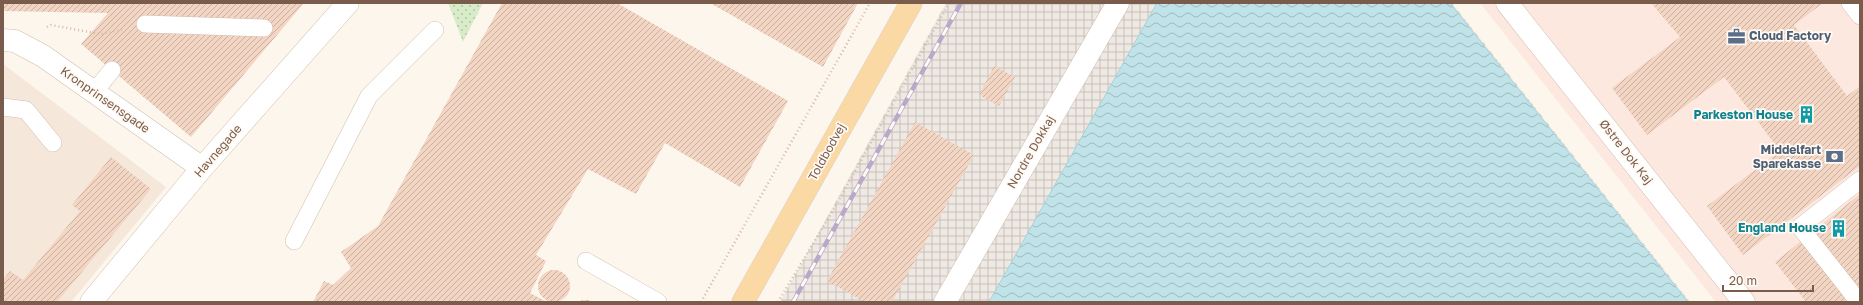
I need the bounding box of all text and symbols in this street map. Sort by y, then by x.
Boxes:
office icon: Cloud Factory [1726,26,1746,46]
place label: Cloud Factory [1749,28,1832,43]
street label: Kronprinsensgade [58,63,153,136]
building icon: Parkeston House [1796,105,1816,125]
place label: Parkeston House [1694,107,1793,122]
street label: Nordre Dokkaj [1004,113,1058,191]
street label: Østre Dok Kaj [1596,116,1656,187]
street label: Toldbodvej [805,120,848,183]
street label: Havnegade [191,121,245,180]
place label: Middelfart Sparekasse [1753,142,1821,171]
bank icon: Middelfart Sparekasse [1824,147,1844,167]
building icon: England House [1829,218,1849,238]
place label: England House [1738,220,1826,235]
scale bar [1723,267,1813,293]
text: 20 m [1729,273,1757,288]

